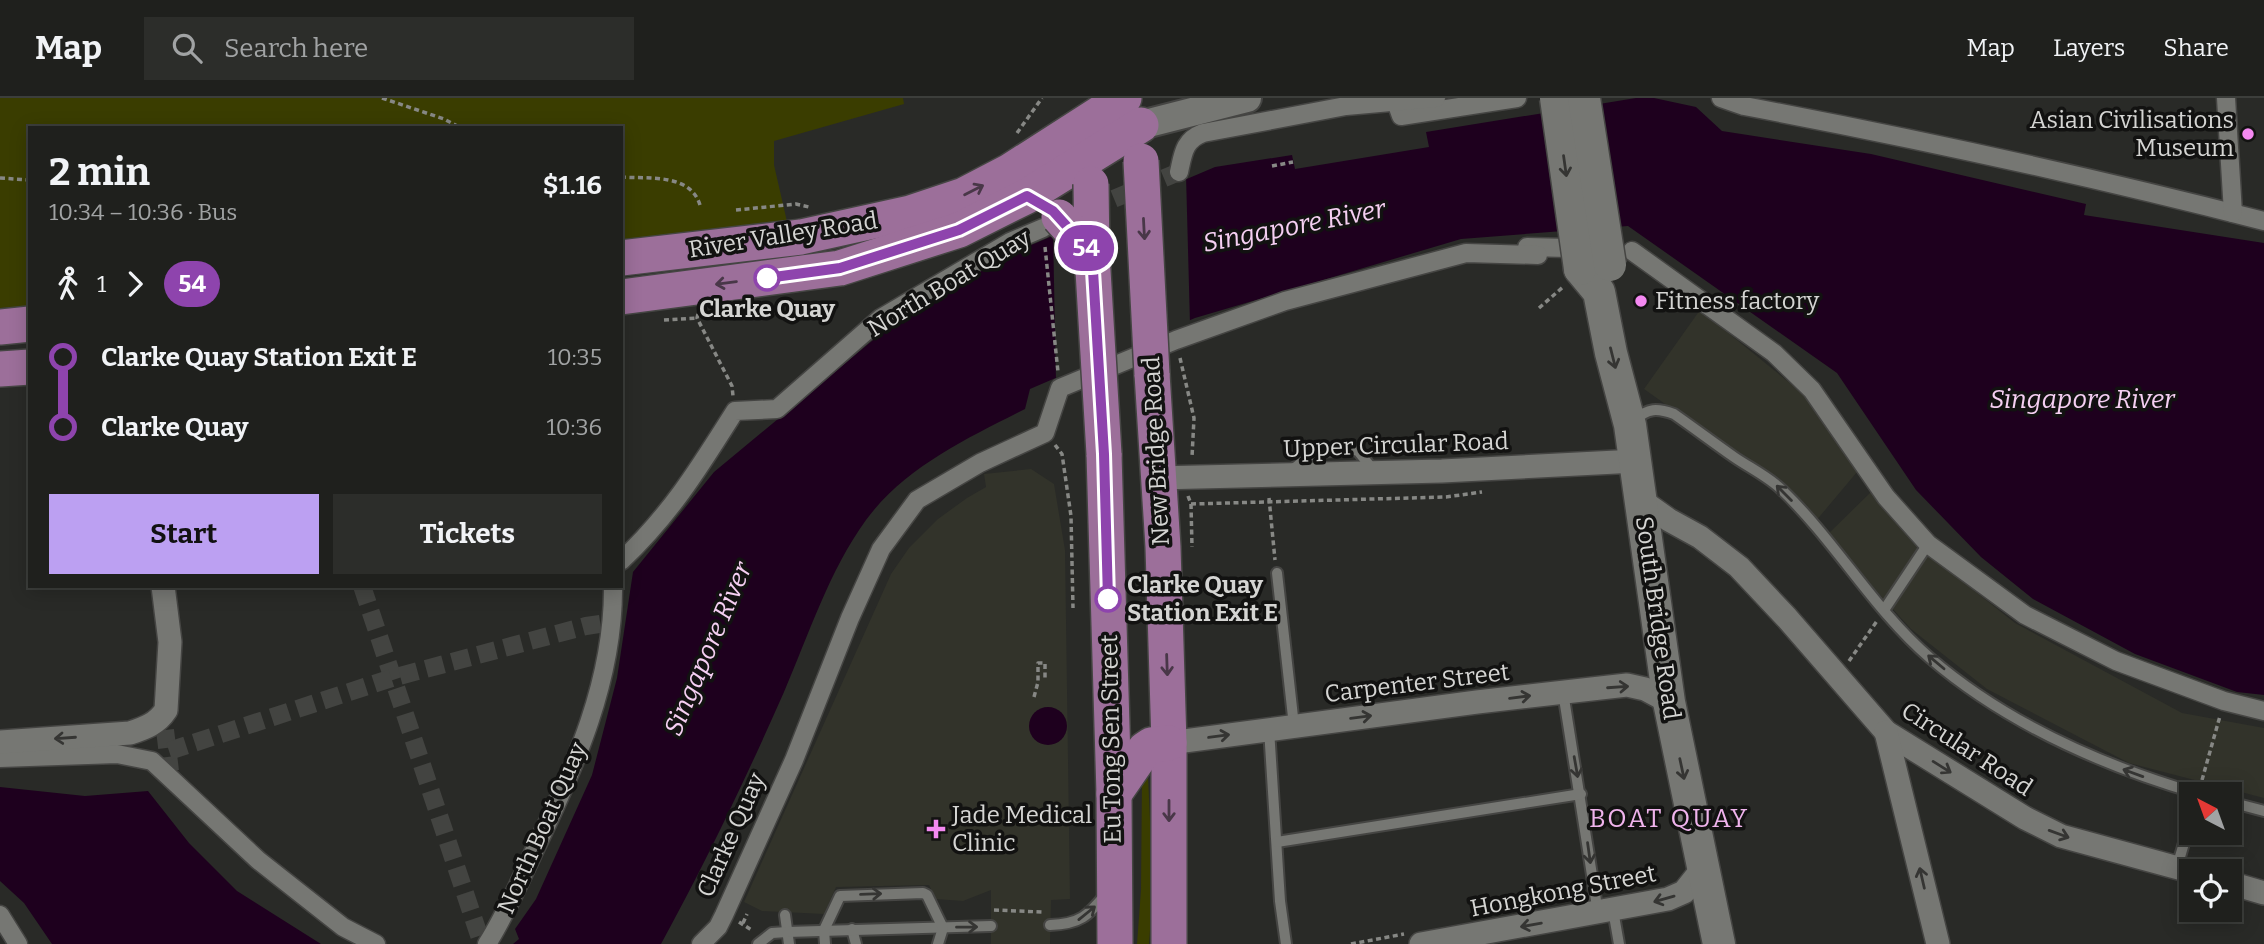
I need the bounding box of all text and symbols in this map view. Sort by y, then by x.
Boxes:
search box [144,17,634,80]
text: Map [35,28,102,68]
icon: search [168,29,206,67]
text: Search here [224,33,368,64]
text: Map [1967,34,2015,62]
text: Layers [2053,34,2125,62]
text: Share [2163,34,2229,62]
place label: Asian Civilisations Museum [2030,106,2234,162]
marker: Asian Civilisations Museum [2240,126,2256,142]
text: 2 min [49,149,150,195]
one-way arrow [1559,154,1572,176]
text: $1.16 [543,170,602,201]
one-way arrow [963,183,984,196]
water label: Singapore River [1200,193,1389,259]
text: 10:34 – 10:36 · Bus [49,198,237,226]
street label: River Valley Road [686,206,880,264]
one-way arrow [1138,217,1151,240]
street label: North Boat Quay [863,223,1036,343]
line badge: 54 [1054,225,1118,271]
text: 54 [1072,234,1100,262]
icon: walk [49,265,87,303]
icon: forward [116,265,154,303]
marker: Clarke Quay [754,265,780,291]
text: 1 [97,270,106,298]
text: 54 [178,270,206,298]
one-way arrow [715,277,738,290]
place label: Fitness factory [1655,287,1819,315]
marker: Fitness factory [1633,293,1649,309]
place label: Clarke Quay [699,295,836,323]
text: Clarke Quay Station Exit E [101,342,417,373]
text: 10:35 [548,343,602,371]
one-way arrow [1607,347,1620,369]
street label: New Bridge Road [1137,356,1175,546]
water label: Singapore River [1989,384,2176,415]
text: Clarke Quay [101,412,249,443]
text: 10:36 [546,413,602,441]
street label: Upper Circular Road [1283,427,1509,463]
one-way arrow [1776,485,1793,502]
button: Start [49,494,319,574]
button: Tickets [333,494,602,574]
street label: South Bridge Road [1630,515,1686,721]
water label: Singapore River [658,556,759,740]
place label: Clarke Quay Station Exit E [1127,571,1278,627]
marker: Clarke Quay Station Exit E [1095,586,1121,612]
street label: Eu Tong Sen Street [1095,634,1127,844]
one-way arrow [1160,653,1173,676]
one-way arrow [1927,654,1945,670]
street label: Carpenter Street [1323,658,1511,708]
one-way arrow [1606,680,1629,693]
one-way arrow [1508,690,1531,703]
street label: Circular Road [1896,696,2038,802]
one-way arrow [1349,710,1372,723]
one-way arrow [1207,729,1230,742]
one-way arrow [54,732,77,745]
street label: North Boat Quay [492,738,592,918]
one-way arrow [1570,755,1583,778]
one-way arrow [1676,757,1690,780]
one-way arrow [1932,761,1952,775]
one-way arrow [2123,766,2145,779]
street label: Clarke Quay [691,768,771,902]
north arrow [2179,782,2242,845]
map controls [2179,782,2242,922]
one-way arrow [1162,800,1176,823]
place label: Jade Medical Clinic [951,801,1092,857]
district label: BOAT QUAY [1589,803,1749,834]
marker: Jade Medical Clinic [926,819,946,839]
one-way arrow [2047,829,2069,841]
one-way arrow [1583,841,1596,864]
street label: Hongkong Street [1468,859,1659,923]
button: locate [2179,859,2242,922]
one-way arrow [1915,867,1928,890]
one-way arrow [859,888,882,901]
one-way arrow [1653,894,1675,907]
one-way arrow [1077,906,1095,921]
one-way arrow [1520,919,1543,932]
one-way arrow [955,920,978,934]

